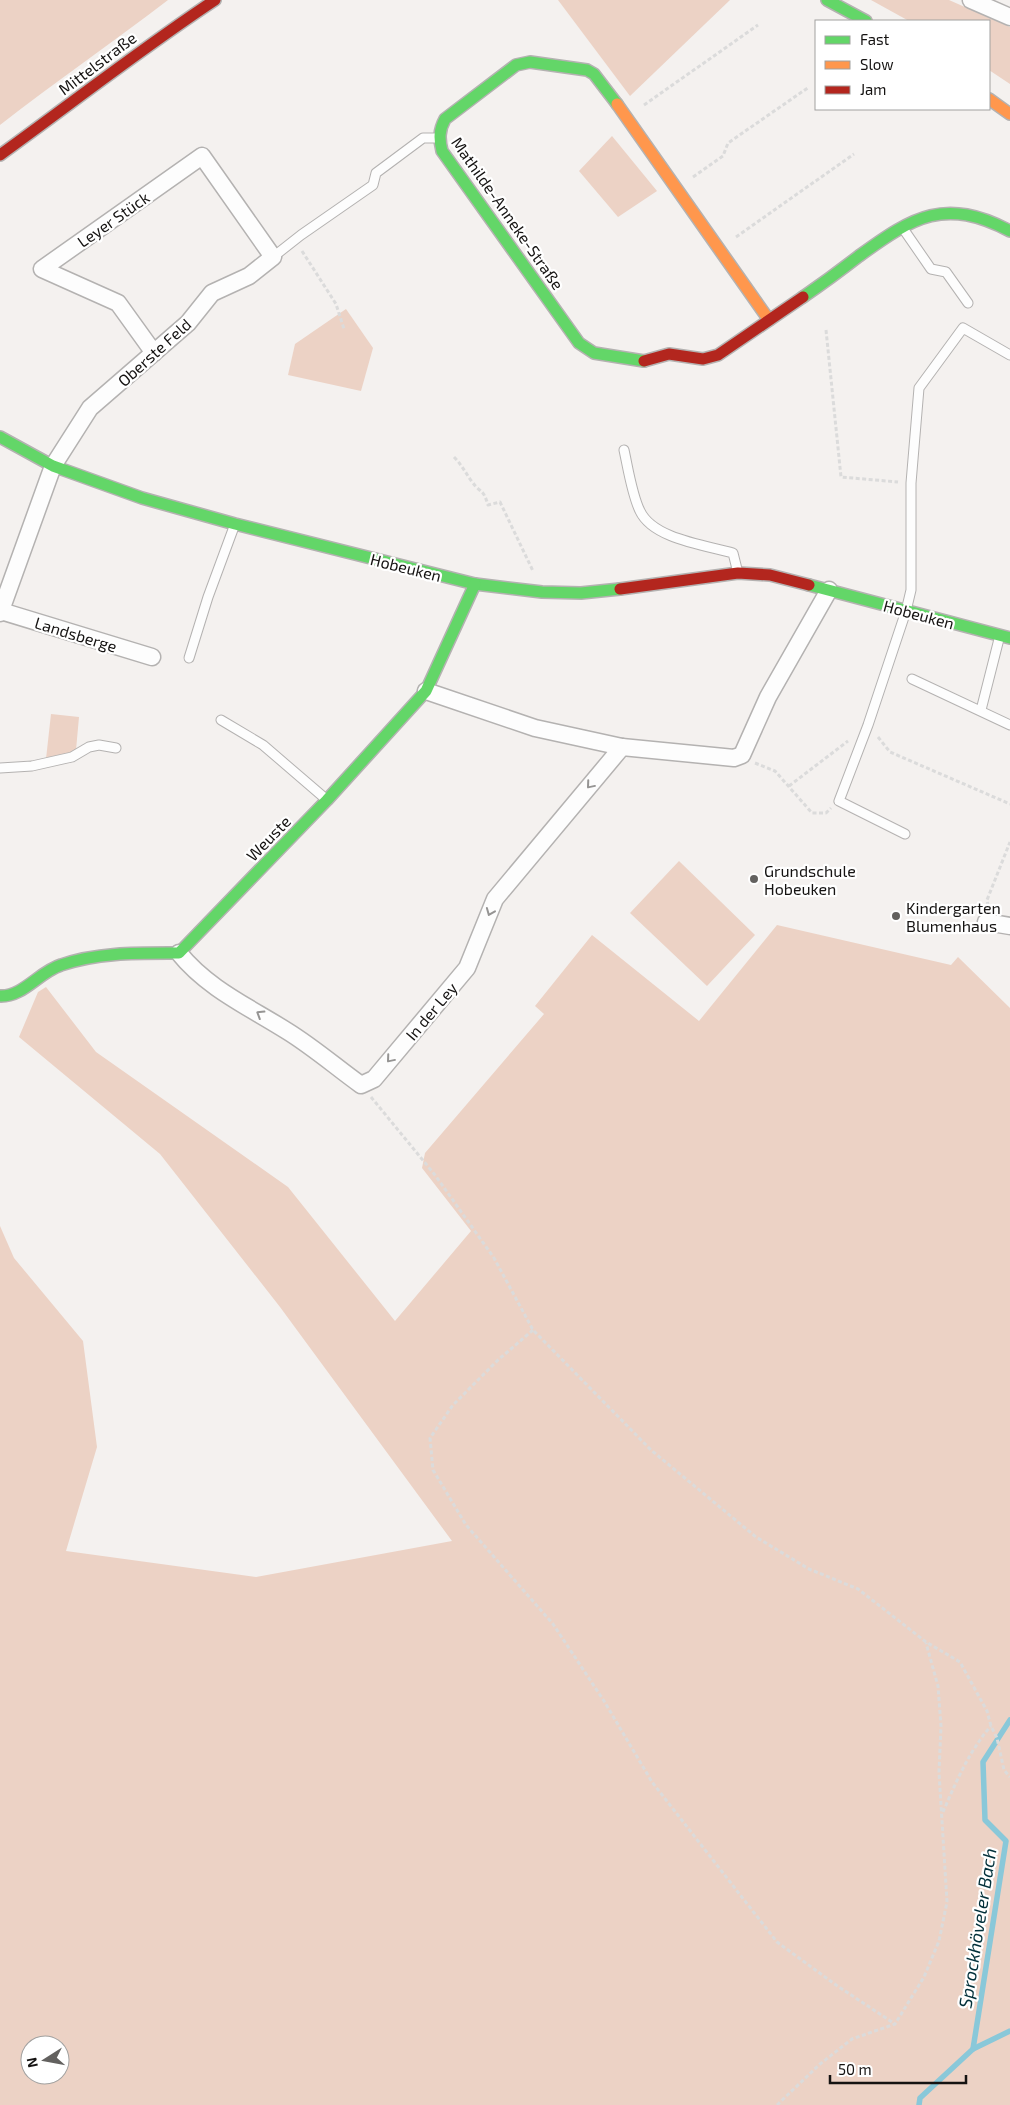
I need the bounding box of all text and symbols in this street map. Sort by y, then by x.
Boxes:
legend [815,20,990,110]
street label: Mittelstraße [54,28,140,98]
text: Fast [860,30,890,48]
text: Slow [860,55,894,73]
text: Jam [860,80,886,98]
street label: Mathilde-Anneke-Straße [448,133,568,293]
street label: Leyer Stück [73,187,153,251]
street label: Oberste Feld [113,314,195,390]
street label: Hobeuken [369,549,443,585]
street label: Hobeuken [882,595,956,633]
street label: Landsberge [33,612,119,656]
one-way arrow [587,779,596,788]
street label: Weuste [242,811,294,865]
place label: Grundschule Hobeuken [764,861,856,898]
marker: Grundschule Hobeuken [748,873,760,885]
place label: Kindergarten Blumenhaus [906,898,1001,935]
one-way arrow [485,907,495,915]
marker: Kindergarten Blumenhaus [890,910,902,922]
street label: In der Ley [401,978,461,1044]
one-way arrow [257,1011,266,1021]
one-way arrow [388,1053,396,1062]
water label: Sprockhöveler Bach [953,1846,1001,2010]
north arrow [20,2035,70,2085]
scale bar [830,2052,966,2084]
text: N [22,2056,41,2069]
text: 50 m [838,2060,872,2078]

